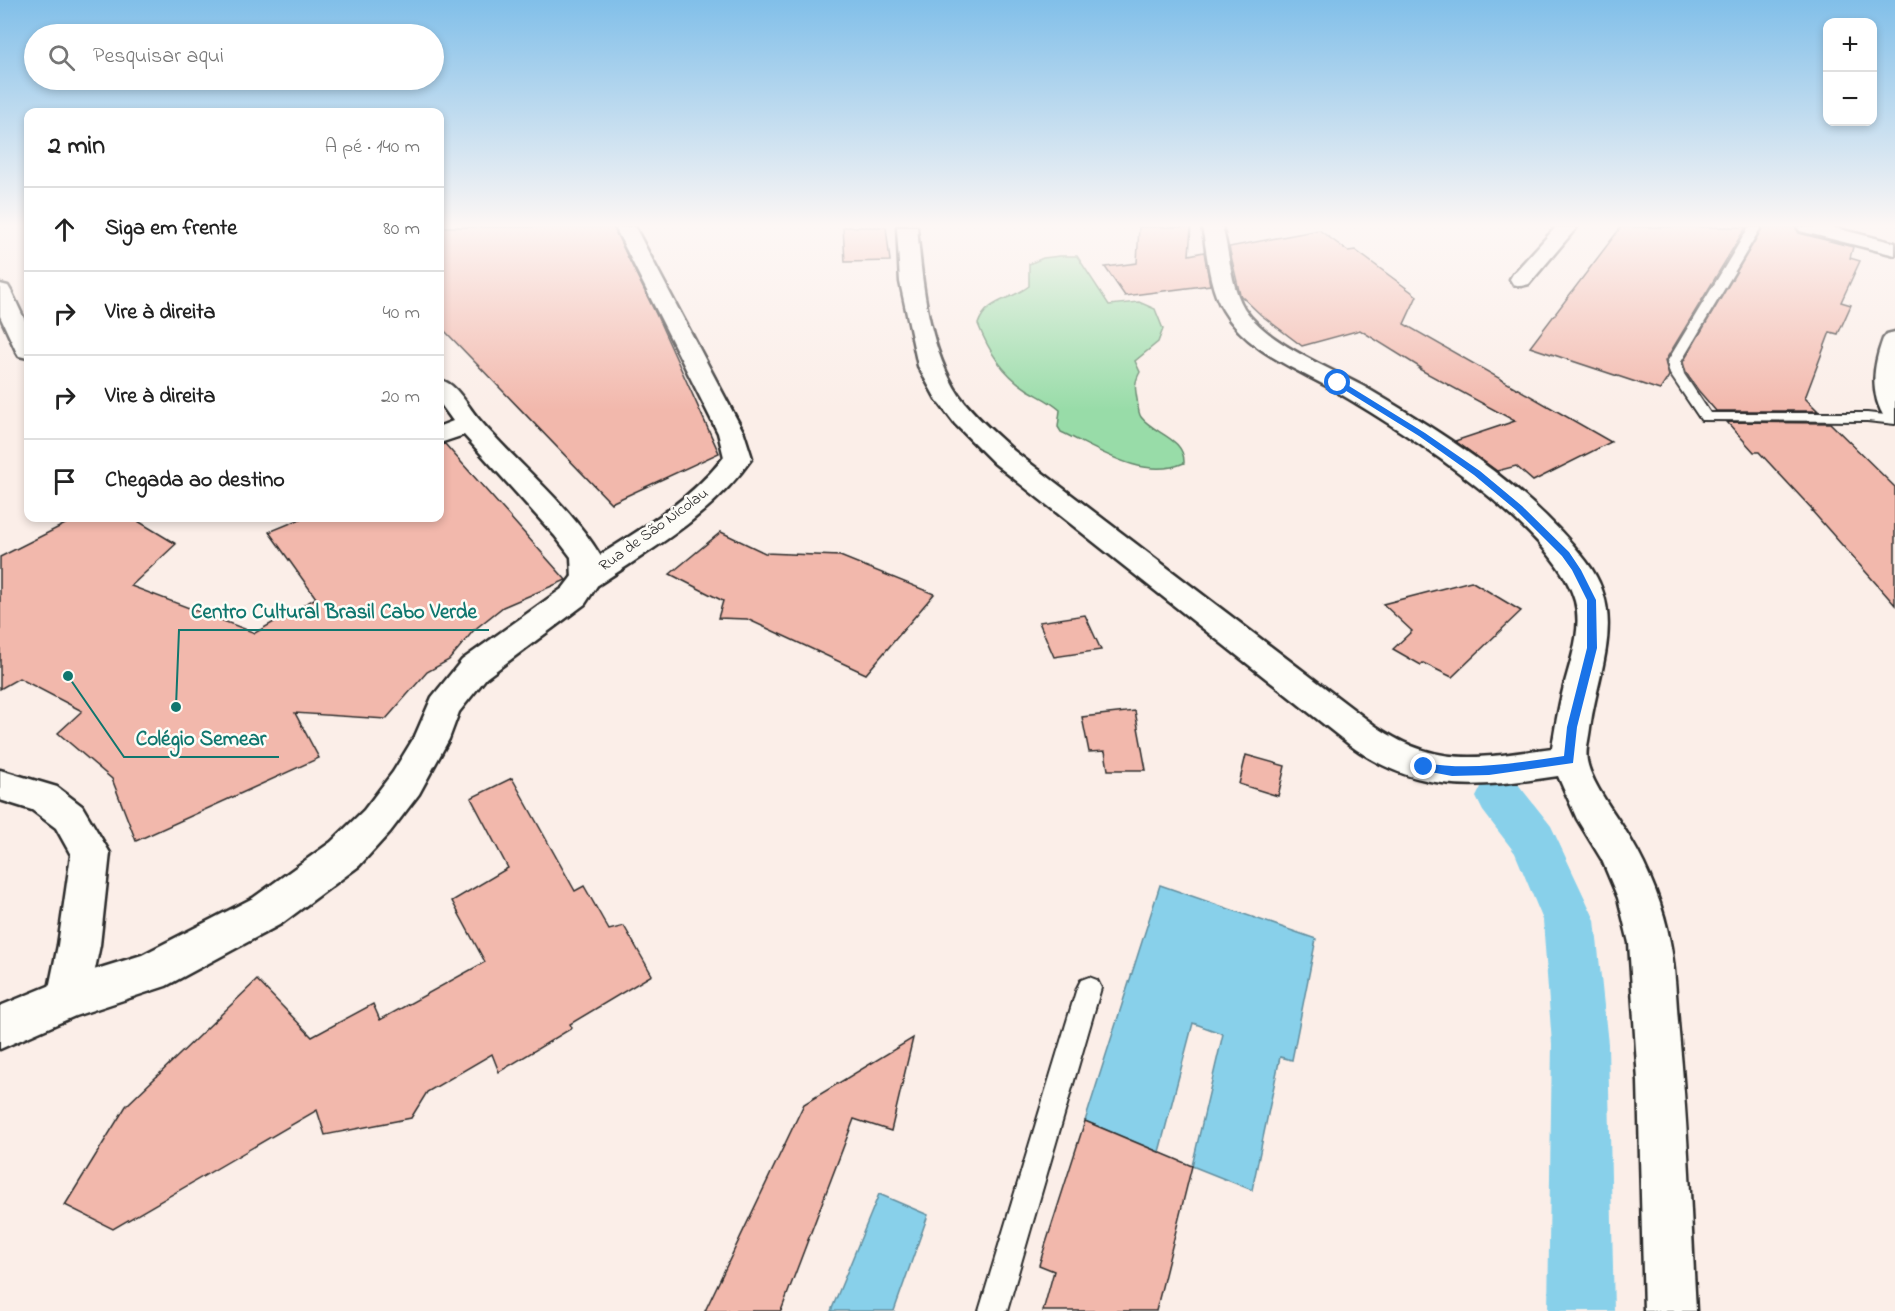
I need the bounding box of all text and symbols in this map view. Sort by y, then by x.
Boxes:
map controls [1823,18,1877,126]
button: + [1823,18,1877,72]
search box [24,24,444,90]
icon: search [45,41,78,74]
text: Pesquisar aqui [93,41,224,73]
button: − [1823,72,1877,126]
text: 2 min [48,128,105,166]
text: A pé · 140 m [325,133,420,162]
icon: ahead [48,213,81,246]
text: Siga em frente [105,213,237,245]
text: 80 m [383,215,420,244]
icon: right [48,297,81,330]
text: Vire à direita [105,297,215,329]
text: 40 m [383,299,420,328]
route start [1324,369,1350,395]
icon: right [48,381,81,414]
text: Vire à direita [105,381,215,413]
text: 20 m [381,383,420,412]
icon: arrive [48,465,81,498]
text: Chegada ao destino [105,465,285,497]
street label: Rua de São Nicolau [594,482,714,578]
callout: Centro Cultural Brasil Cabo Verde [179,591,489,630]
text: Centro Cultural Brasil Cabo Verde [191,598,478,628]
callout: Colégio Semear [124,718,279,757]
text: Colégio Semear [136,725,267,757]
route end [1410,753,1436,779]

